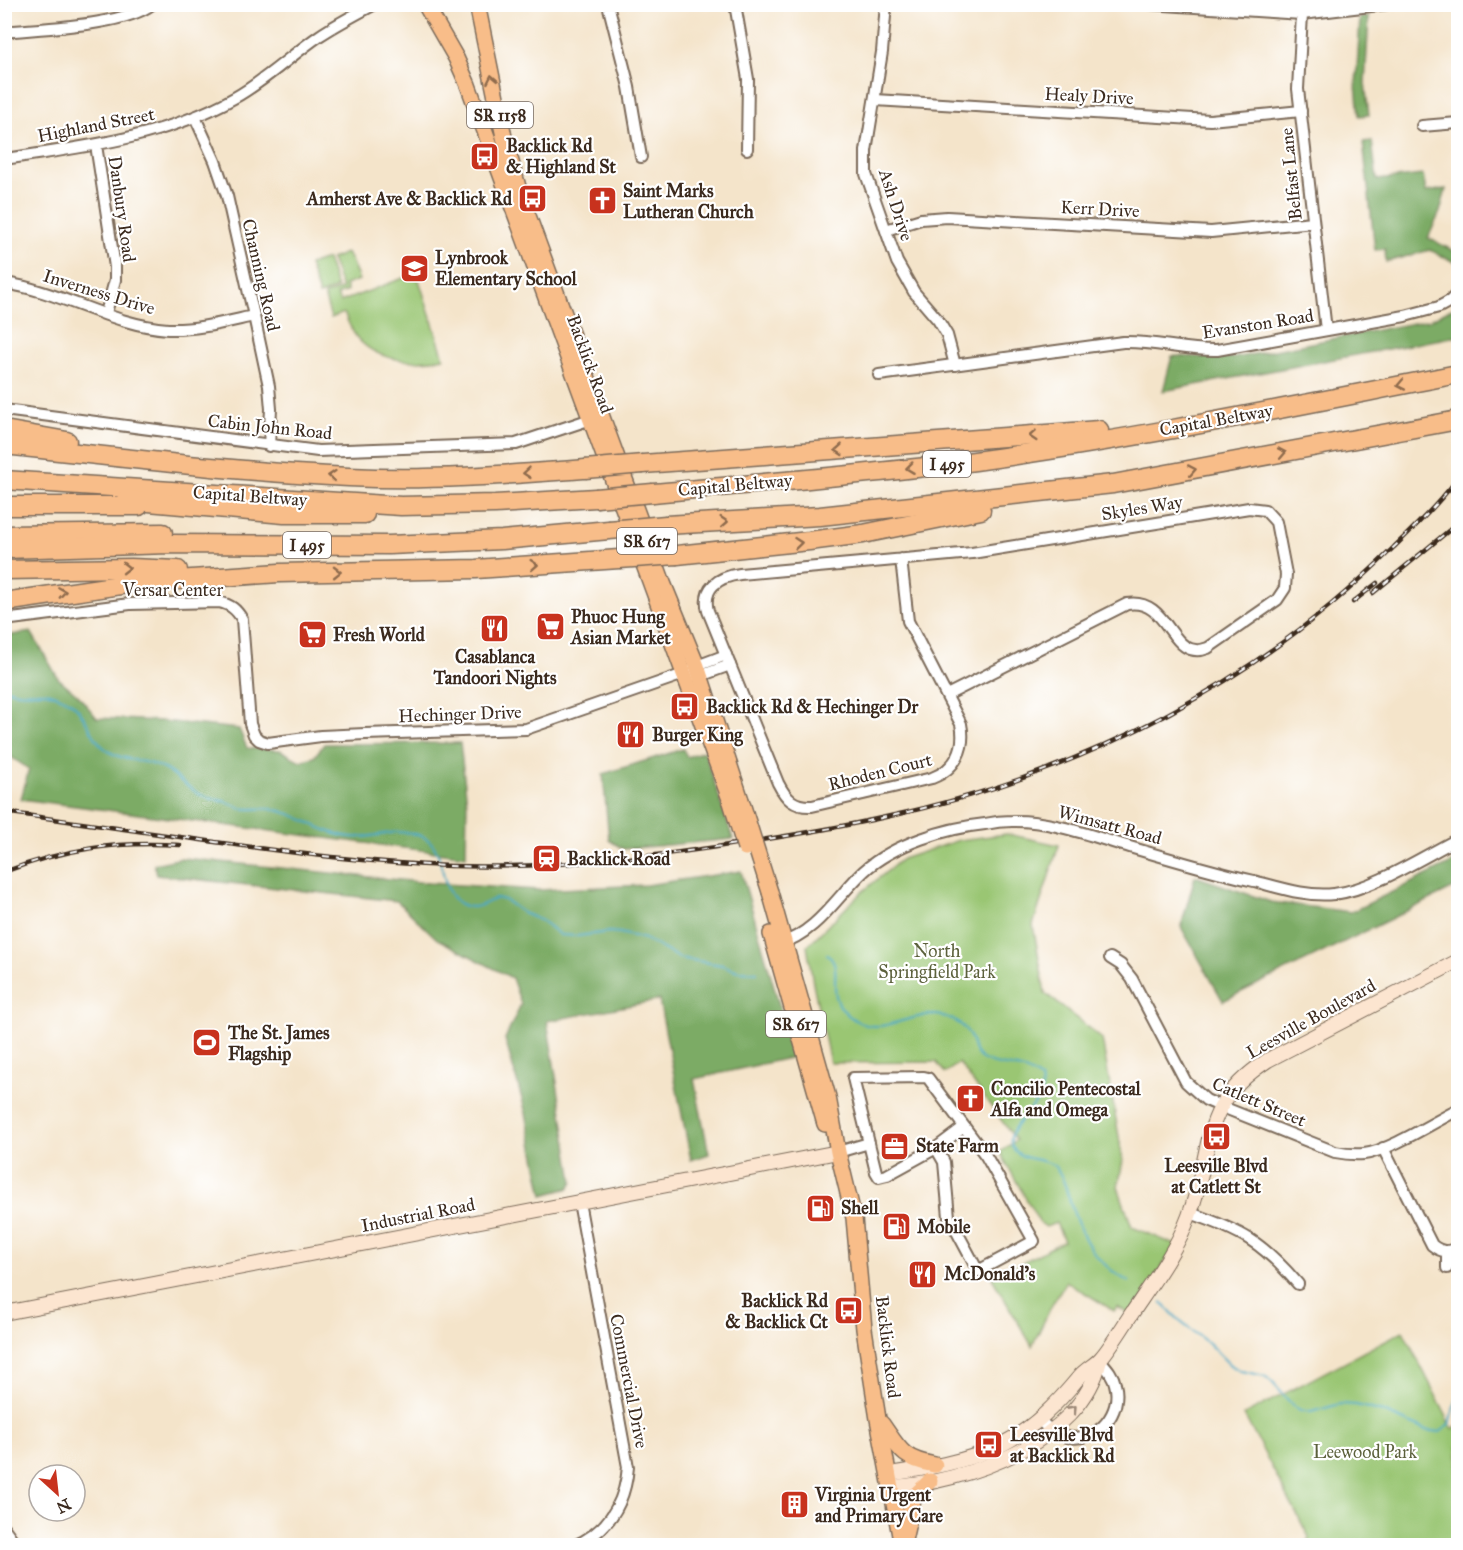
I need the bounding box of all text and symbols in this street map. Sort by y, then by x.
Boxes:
one-way arrow [486,74,499,84]
street label: Healy Drive [1044,83,1134,109]
road number: SR 1158 [467,102,533,128]
street label: Highland Street [36,103,157,148]
street label: Belfast Lane [1275,127,1307,221]
place label: Backlick Rd & Highland St [506,135,617,179]
bus stop icon: Backlick Rd & Highland St [469,140,501,172]
street label: Danbury Road [104,154,140,264]
street label: Ash Drive [874,165,918,244]
place label: Saint Marks Lutheran Church [623,180,755,223]
bus stop icon: Amherst Ave & Backlick Rd [517,183,549,215]
church icon: Saint Marks Lutheran Church [586,185,618,217]
place label: Amherst Ave & Backlick Rd [306,188,513,210]
street label: Kerr Drive [1060,196,1140,222]
street label: Channing Road [236,217,285,334]
place label: Lynbrook Elementary School [435,247,578,291]
school or university icon: Lynbrook Elementary School [398,252,430,284]
street label: Inverness Drive [40,265,158,319]
street label: Evanston Road [1201,304,1315,344]
street label: Backlick Road [562,312,618,416]
one-way arrow [1396,378,1406,391]
street label: Capital Beltway [1158,399,1275,441]
street label: Cabin John Road [207,410,333,445]
one-way arrow [1029,429,1038,442]
one-way arrow [834,443,843,456]
one-way arrow [1277,447,1287,460]
road number: I 495 [923,451,971,477]
one-way arrow [906,462,915,474]
one-way arrow [1187,464,1197,477]
one-way arrow [522,466,531,479]
street label: Capital Beltway [677,469,794,501]
one-way arrow [327,470,336,483]
street label: Capital Beltway [192,481,308,511]
street label: Skyles Way [1100,491,1185,525]
one-way arrow [720,515,729,528]
road number: SR 617 [617,528,677,554]
road number: I 495 [283,532,331,558]
one-way arrow [794,537,803,549]
one-way arrow [530,559,539,572]
one-way arrow [121,562,130,574]
one-way arrow [333,566,342,579]
street label: Versar Center [122,579,223,601]
one-way arrow [58,587,67,599]
place label: Phuoc Hung Asian Market [570,606,671,649]
supermarket icon: Phuoc Hung Asian Market [534,611,566,643]
restaurant icon: Casablanca Tandoori Nights [479,612,511,644]
supermarket icon: Fresh World [296,619,328,651]
place label: Fresh World [333,624,426,646]
place label: Casablanca Tandoori Nights [433,646,557,690]
bus stop icon: Backlick Rd & Hechinger Dr [669,691,701,723]
place label: Backlick Rd & Hechinger Dr [706,696,920,719]
street label: Hechinger Drive [398,701,522,728]
restaurant icon: Burger King [615,719,647,751]
place label: Burger King [652,724,743,747]
street label: Rhoden Court [826,748,935,796]
street label: Wimsatt Road [1056,801,1164,849]
station icon: Backlick Road [530,843,562,875]
place label: Backlick Road [567,848,671,870]
park label: North Springfield Park [878,940,996,984]
street label: Leesville Boulevard [1243,974,1379,1064]
road number: SR 617 [766,1011,826,1037]
place label: The St. James Flagship [227,1022,330,1066]
sports icon: The St. James Flagship [191,1027,223,1059]
street label: Catlett Street [1209,1072,1310,1132]
place label: Concilio Pentecostal Alfa and Omega [990,1078,1142,1122]
church icon: Concilio Pentecostal Alfa and Omega [954,1083,986,1115]
bus stop icon: Leesville Blvd at Catlett St [1200,1121,1232,1153]
office icon: State Farm [879,1130,911,1162]
place label: State Farm [916,1135,1000,1157]
place label: Leesville Blvd at Catlett St [1164,1155,1269,1198]
fuel station icon: Shell [804,1192,836,1224]
street label: Industrial Road [359,1193,477,1237]
place label: Shell [841,1197,880,1219]
fuel station icon: Mobile [880,1211,912,1243]
place label: Mobile [917,1216,971,1238]
restaurant icon: McDonald's [907,1258,939,1290]
place label: McDonald's [944,1263,1036,1285]
place label: Backlick Rd & Backlick Ct [725,1290,829,1333]
street label: Backlick Road [871,1294,905,1400]
bus stop icon: Backlick Rd & Backlick Ct [833,1295,865,1327]
street label: Commercial Drive [605,1312,653,1450]
one-way arrow [1066,1405,1077,1415]
place label: Leesville Blvd at Backlick Rd [1010,1424,1115,1467]
bus stop icon: Leesville Blvd at Backlick Rd [973,1429,1005,1461]
park label: Leewood Park [1313,1441,1418,1463]
north arrow [27,1463,87,1523]
place label: Virginia Urgent and Primary Care [814,1484,943,1528]
building icon: Virginia Urgent and Primary Care [778,1489,810,1521]
text: N [53,1494,74,1518]

